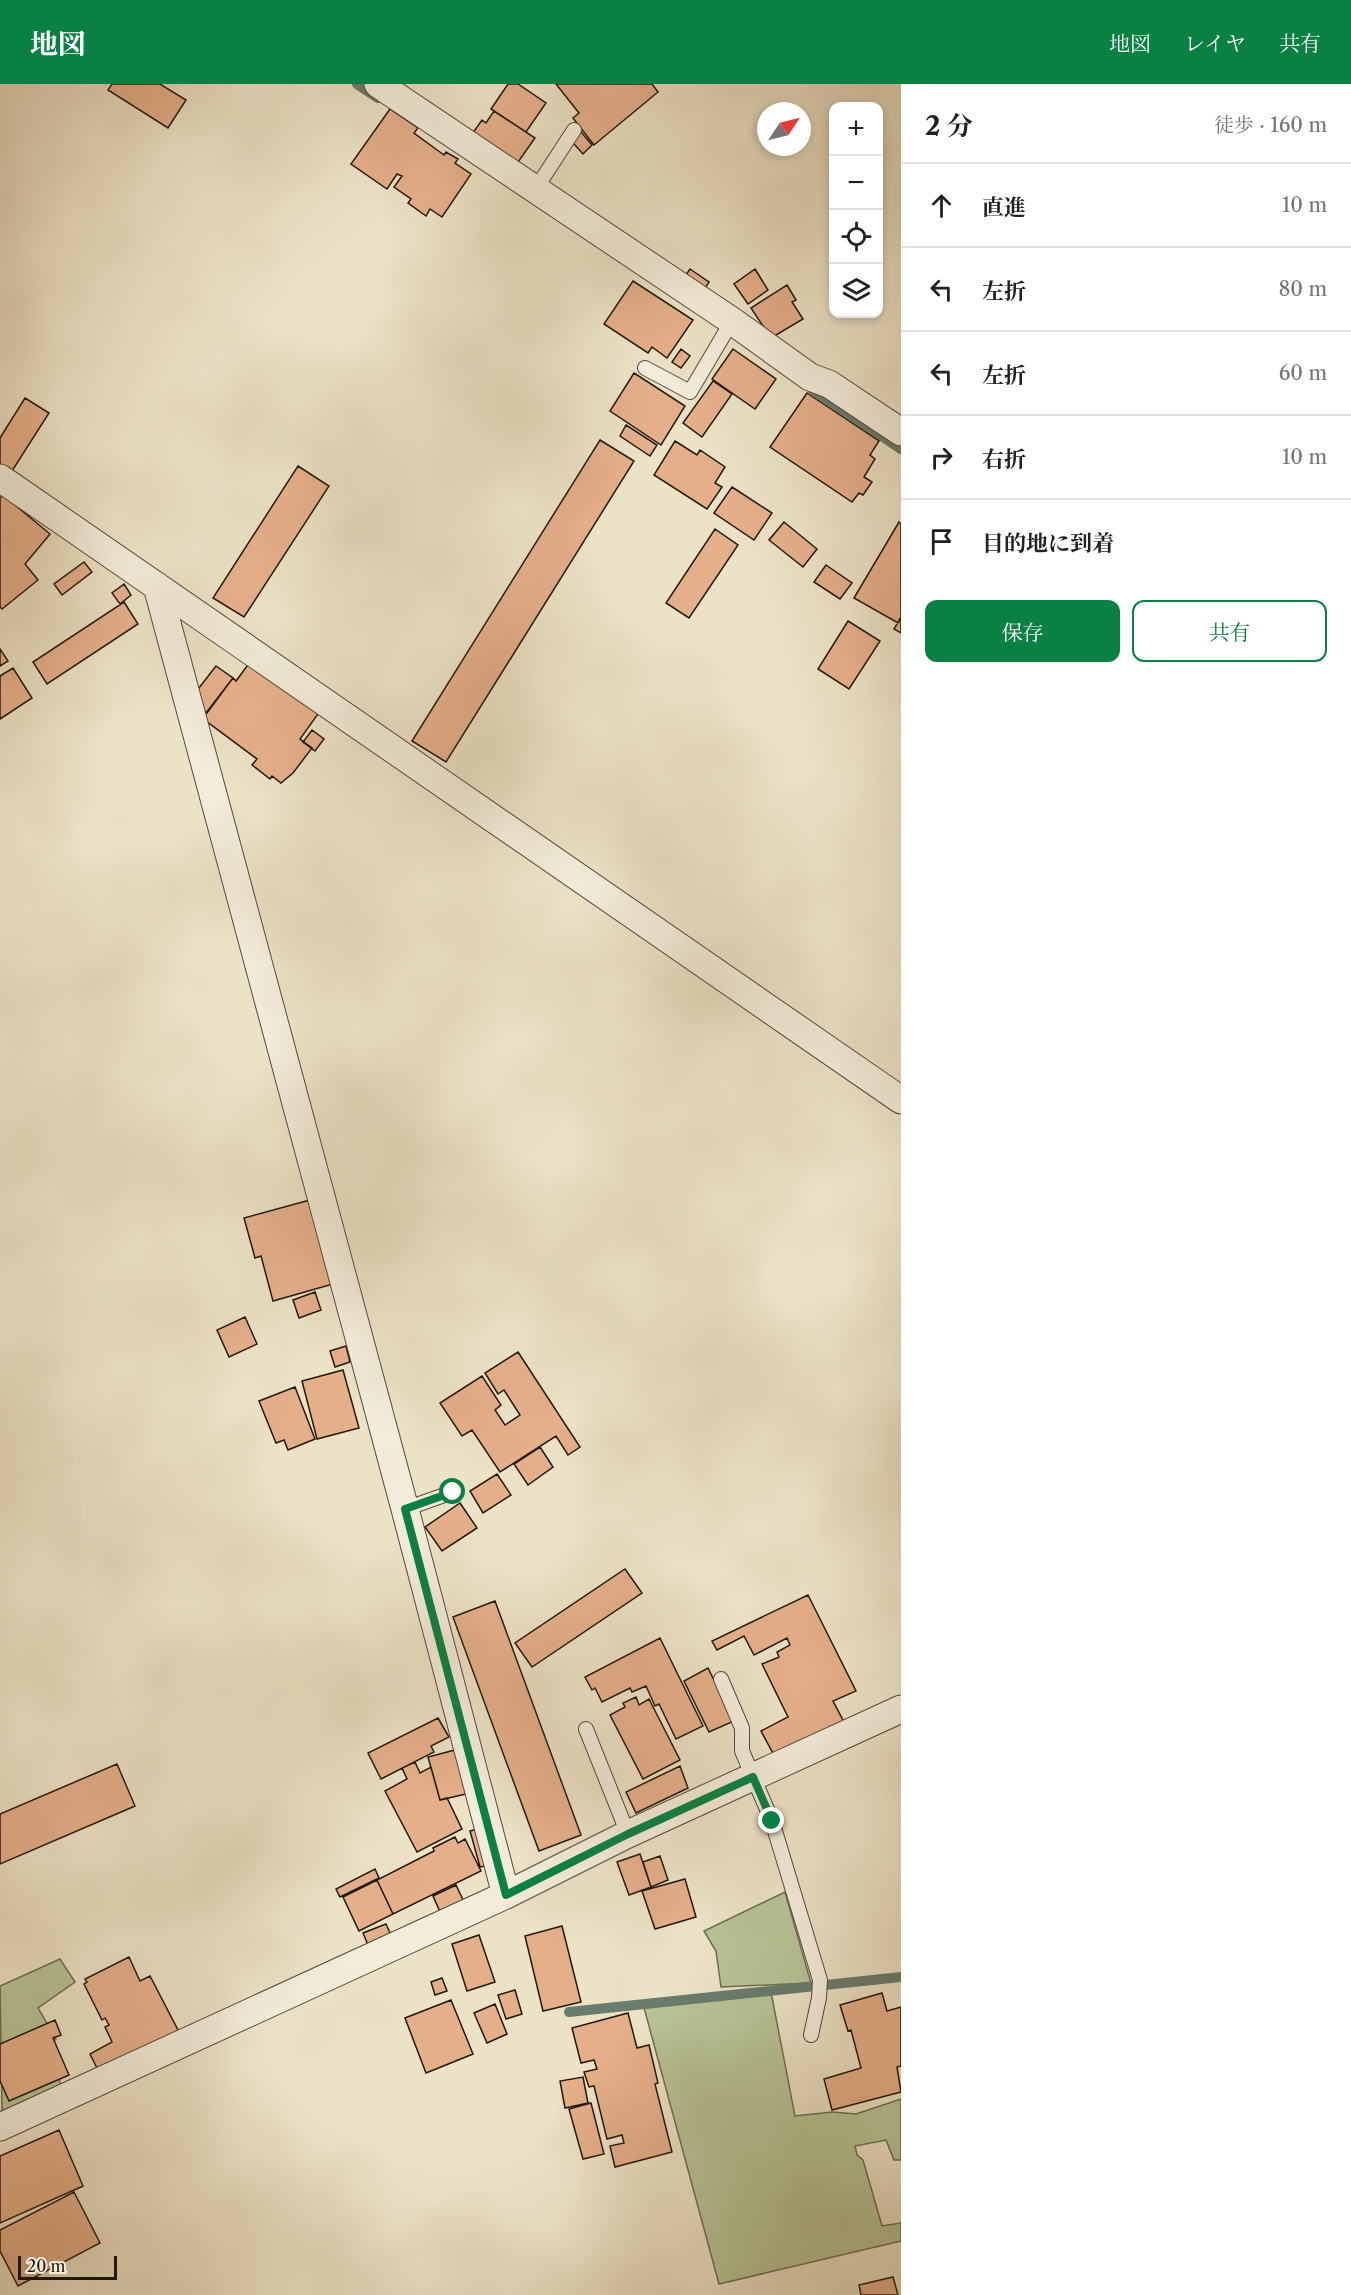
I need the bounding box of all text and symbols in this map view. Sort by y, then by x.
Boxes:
text: 地図 [30,27,86,61]
text: 地図 [1109,31,1151,56]
text: レイヤ [1184,31,1246,56]
text: 共有 [1279,31,1321,56]
north arrow [757,102,811,156]
map controls [829,102,883,318]
button: + [829,102,883,156]
text: 2 分 [925,110,973,142]
text: 徒歩 · 160 m [1214,113,1327,137]
button: − [829,156,883,210]
icon: ahead [925,189,958,222]
text: 10 m [1282,193,1327,217]
text: 直進 [982,194,1026,221]
button: locate [829,210,883,264]
button: layers [829,264,883,318]
icon: left [925,273,958,306]
text: 80 m [1279,277,1327,301]
text: 左折 [982,278,1026,305]
icon: left [925,357,958,390]
text: 60 m [1279,361,1327,385]
text: 左折 [982,362,1026,389]
icon: right [925,441,958,474]
text: 10 m [1282,445,1327,469]
text: 右折 [982,446,1026,473]
icon: arrive [925,525,958,558]
text: 目的地に到着 [982,530,1114,557]
button: 保存 [925,600,1120,662]
button: 共有 [1132,600,1327,662]
route start [439,1478,465,1504]
route end [758,1807,784,1833]
scale bar [18,2253,117,2280]
text: 20 m [27,2256,66,2276]

